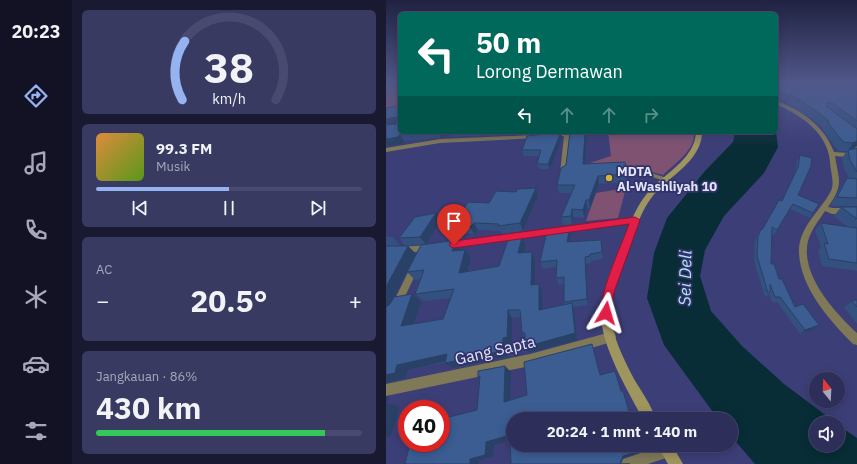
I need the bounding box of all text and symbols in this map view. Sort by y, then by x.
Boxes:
text: 20:23 [11,20,61,43]
text: 50 m [476,24,541,61]
icon: left [410,28,462,80]
text: 38 [204,40,254,94]
text: Lorong Dermawan [476,60,623,83]
icon: directions [22,82,50,110]
text: km/h [212,89,246,108]
icon: left [514,104,536,126]
icon: ahead [556,104,578,126]
icon: ahead [598,104,620,126]
icon: right [640,104,662,126]
text: 99.3 FM [156,139,212,158]
icon: music [22,149,50,177]
text: Musik [156,158,190,175]
place label: MDTA Al-Washliyah 10 [617,163,717,195]
marker: MDTA Al-Washliyah 10 [604,173,614,183]
icon: previous [129,197,151,219]
icon: pause [218,197,240,219]
icon: next [307,197,329,219]
pin [437,204,471,245]
icon: arrive [443,210,465,232]
icon: phone [22,216,50,244]
water label: Sei Deli [674,249,696,306]
text: AC [96,261,112,278]
text: 20.5° [190,281,268,320]
icon: climate [22,283,50,311]
text: − [96,286,109,315]
text: + [349,286,362,315]
position arrow [585,292,627,334]
street label: Gang Sapta [453,331,538,369]
icon: car [22,350,50,378]
text: Jangkauan · 86% [96,368,197,385]
north arrow [809,372,845,408]
map controls [809,372,845,452]
text: 430 km [96,388,201,427]
speed limit sign: 40 [398,400,450,452]
button: sound [809,416,845,452]
icon: filters [22,417,50,445]
text: 20:24 · 1 mnt · 140 m [547,422,697,441]

